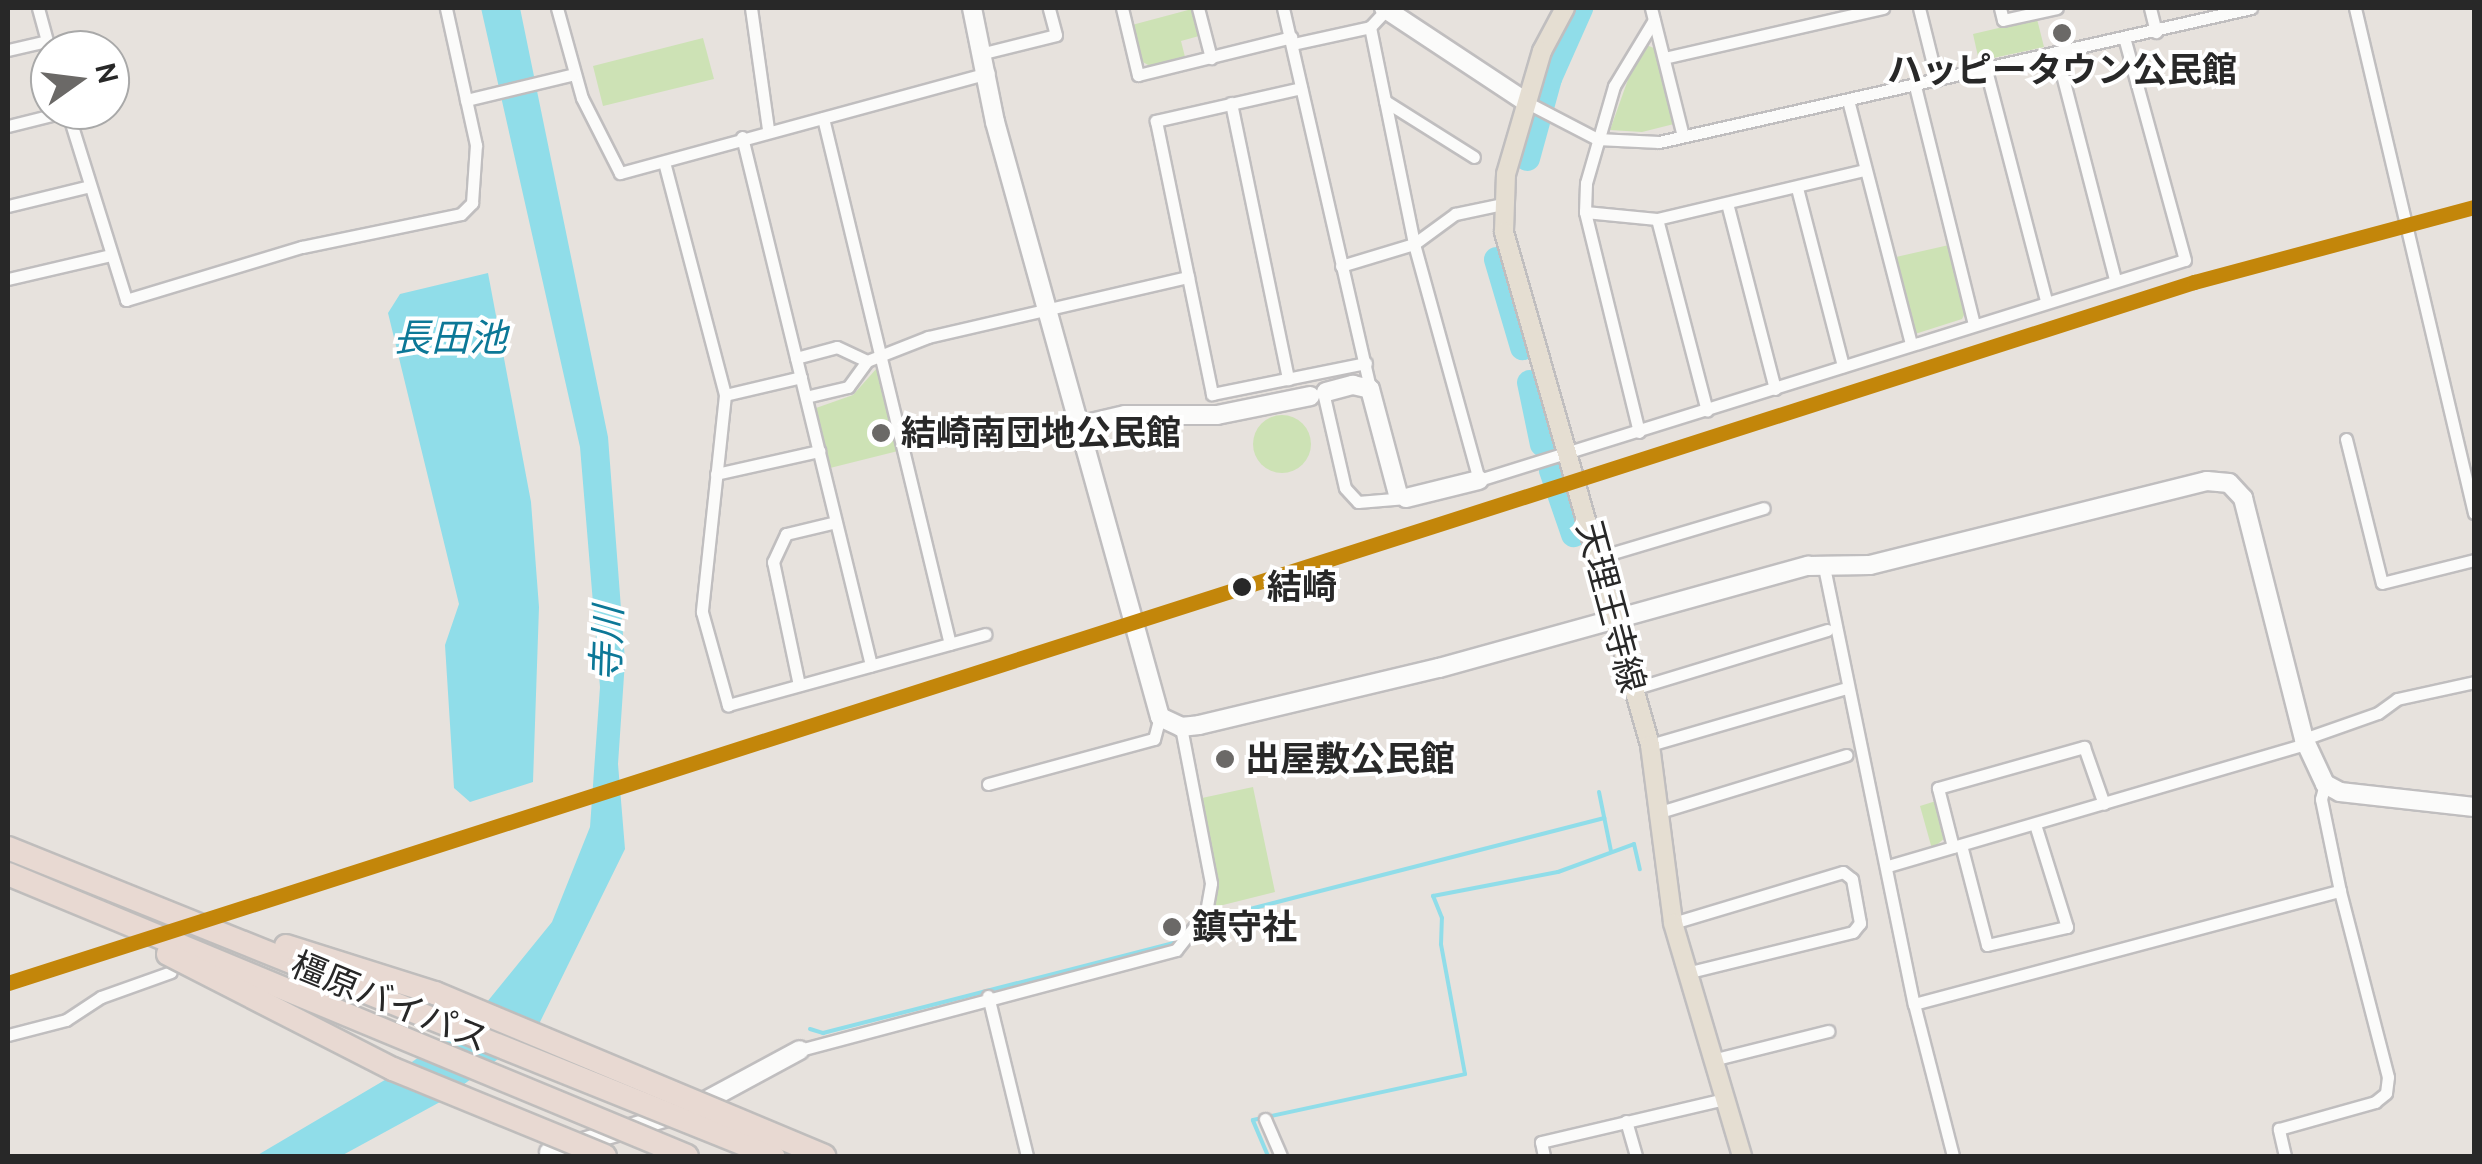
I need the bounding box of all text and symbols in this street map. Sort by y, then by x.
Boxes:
marker: ハッピータウン公民館 [2051,22,2073,44]
north arrow [30,30,130,130]
place label: ハッピータウン公民館 [1887,49,2237,91]
text: N [88,60,126,87]
water label: 長田池 [393,315,507,361]
place label: 結崎南団地公民館 [901,412,1181,454]
marker: 結崎南団地公民館 [870,422,892,444]
street label: 天理王寺線 [1568,517,1654,697]
place label: 結崎 [1267,566,1337,608]
marker: 結崎 [1226,571,1258,603]
water label: 寺川 [583,605,631,683]
place label: 出屋敷公民館 [1245,738,1455,780]
marker: 出屋敷公民館 [1214,748,1236,770]
place label: 鎮守社 [1192,906,1297,948]
marker: 鎮守社 [1161,916,1183,938]
street label: 橿原バイパス [285,943,495,1061]

